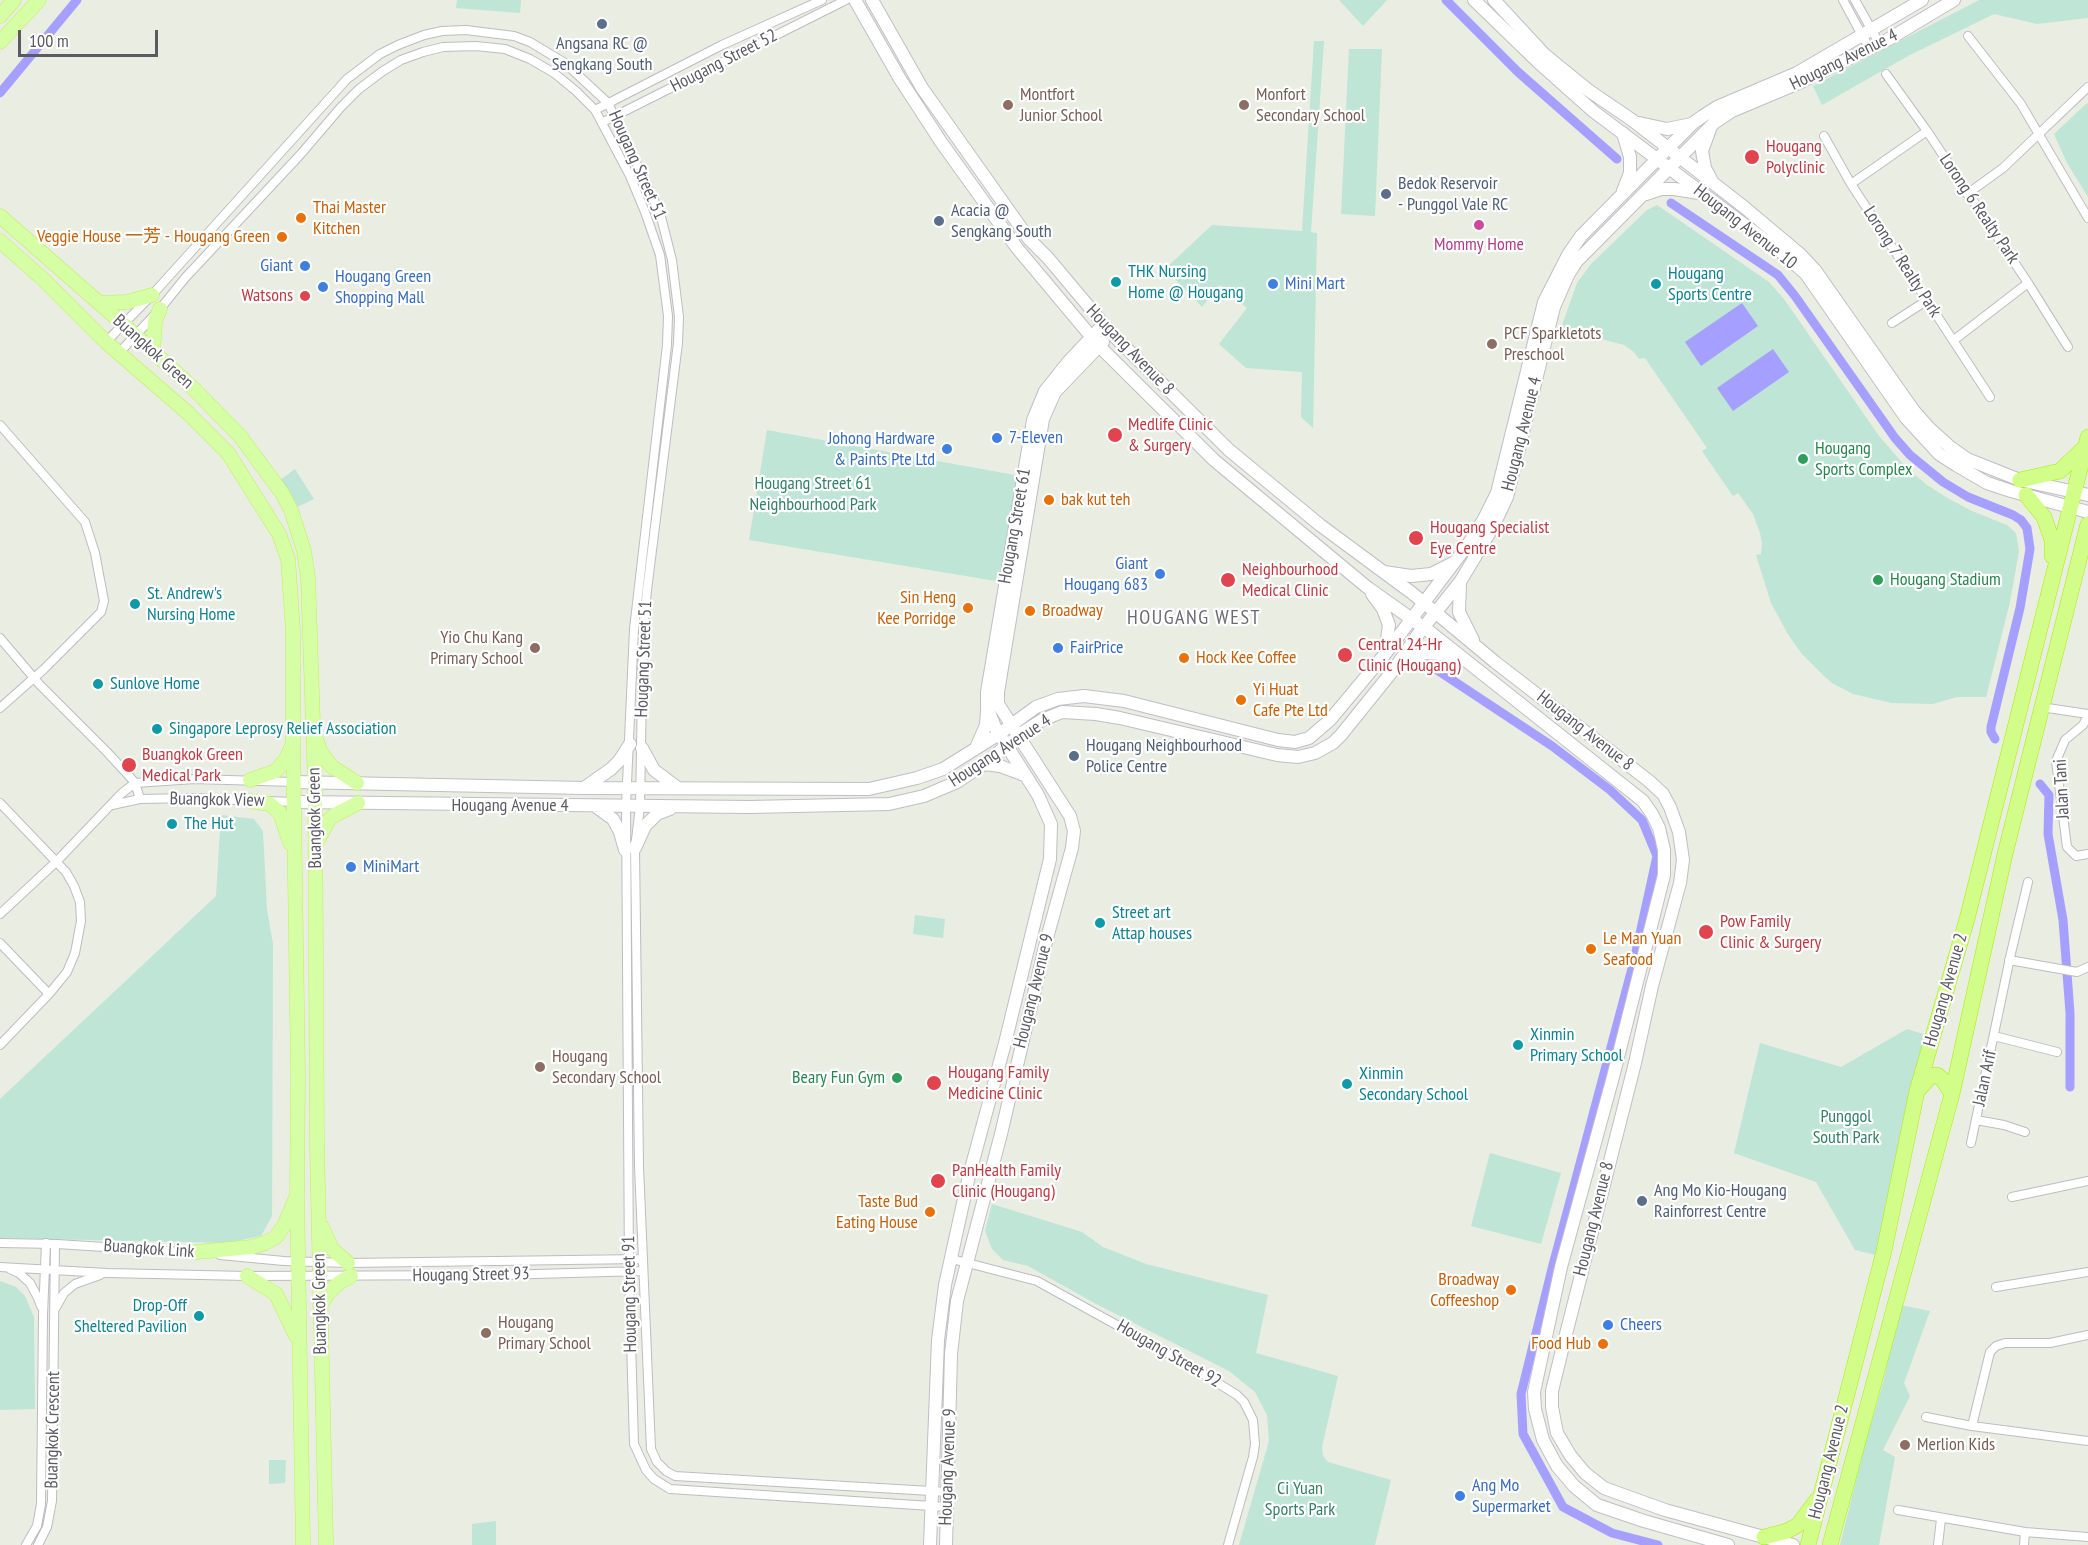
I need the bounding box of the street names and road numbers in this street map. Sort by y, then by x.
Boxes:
street label: Hougang Street 52 [667,25,781,97]
street label: Hougang Avenue 4 [1787,25,1901,95]
street label: Hougang Street 51 [603,107,671,223]
street label: Lorong 6 Realty Park [1934,150,2024,268]
street label: Hougang Avenue 10 [1689,180,1801,274]
street label: Lorong 7 Realty Park [1858,203,1946,321]
street label: Hougang Avenue 8 [1082,300,1178,400]
street label: Buangkok Green [108,310,198,394]
street label: Hougang Avenue 4 [1497,375,1547,493]
street label: Hougang Street 61 [994,467,1036,585]
street label: Hougang Street 51 [631,600,657,718]
street label: Hougang Avenue 8 [1532,686,1638,776]
street label: Hougang Avenue 4 [945,710,1055,792]
street label: Jalan Tani [2050,758,2074,820]
street label: Buangkok Green [303,767,327,869]
street label: Buangkok View [169,788,265,812]
street label: Hougang Avenue 4 [451,795,569,817]
street label: Hougang Avenue 2 [1919,931,1973,1049]
street label: Hougang Avenue 9 [1009,932,1059,1050]
street label: Jalan Arif [1969,1048,2001,1108]
street label: Hougang Avenue 8 [1569,1160,1619,1278]
street label: Buangkok Link [103,1235,195,1263]
street label: Hougang Street 91 [618,1235,642,1353]
street label: Buangkok Green [308,1253,332,1355]
street label: Hougang Street 93 [412,1263,530,1287]
street label: Hougang Street 92 [1113,1315,1225,1393]
street label: Buangkok Crescent [41,1371,65,1489]
street label: Hougang Avenue 2 [1804,1403,1854,1521]
street label: Hougang Avenue 9 [935,1408,961,1526]

